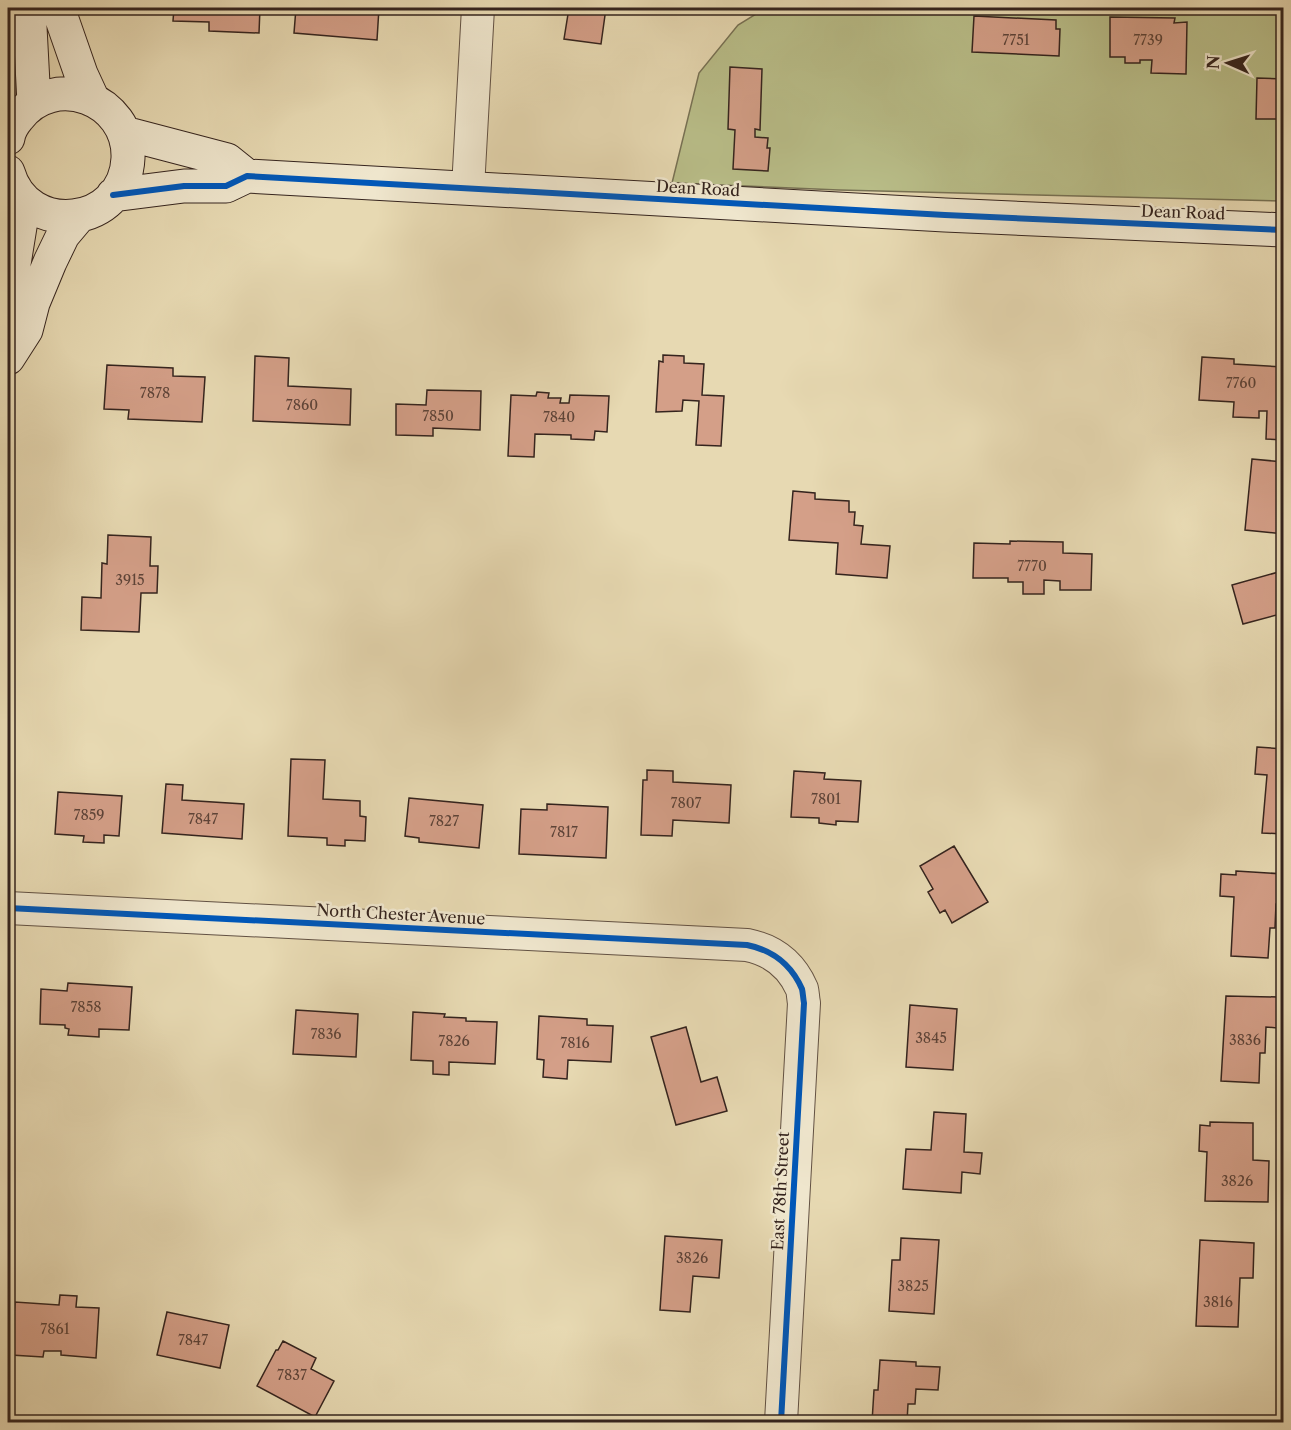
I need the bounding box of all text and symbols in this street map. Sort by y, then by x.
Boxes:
house number: 7751 [1002,31,1030,49]
house number: 7739 [1133,31,1163,49]
north arrow [1198,33,1258,93]
text: N [1203,55,1223,70]
street label: Dean Road [655,176,741,200]
street label: Dean Road [1141,201,1226,223]
house number: 7760 [1226,374,1256,392]
house number: 7878 [140,384,170,402]
house number: 7860 [286,396,318,414]
house number: 7850 [422,407,454,425]
house number: 7840 [543,408,575,426]
house number: 7770 [1017,557,1047,575]
house number: 3915 [115,571,145,589]
house number: 7801 [811,790,841,808]
house number: 7807 [671,794,702,812]
house number: 7859 [74,806,105,824]
house number: 7847 [188,810,218,828]
house number: 7827 [429,812,459,830]
house number: 7817 [550,823,578,841]
street label: North Chester Avenue [316,900,486,928]
house number: 7858 [70,998,102,1016]
house number: 7836 [310,1025,342,1043]
house number: 3845 [915,1029,947,1047]
house number: 3836 [1229,1031,1261,1049]
house number: 7826 [438,1032,470,1050]
house number: 7816 [560,1034,590,1052]
street label: East 78th Street [767,1131,793,1251]
house number: 3826 [1221,1172,1253,1190]
house number: 3826 [676,1249,708,1267]
house number: 3825 [897,1277,929,1295]
house number: 3816 [1203,1293,1233,1311]
house number: 7861 [40,1320,70,1338]
house number: 7847 [178,1331,208,1349]
house number: 7837 [277,1366,307,1384]

